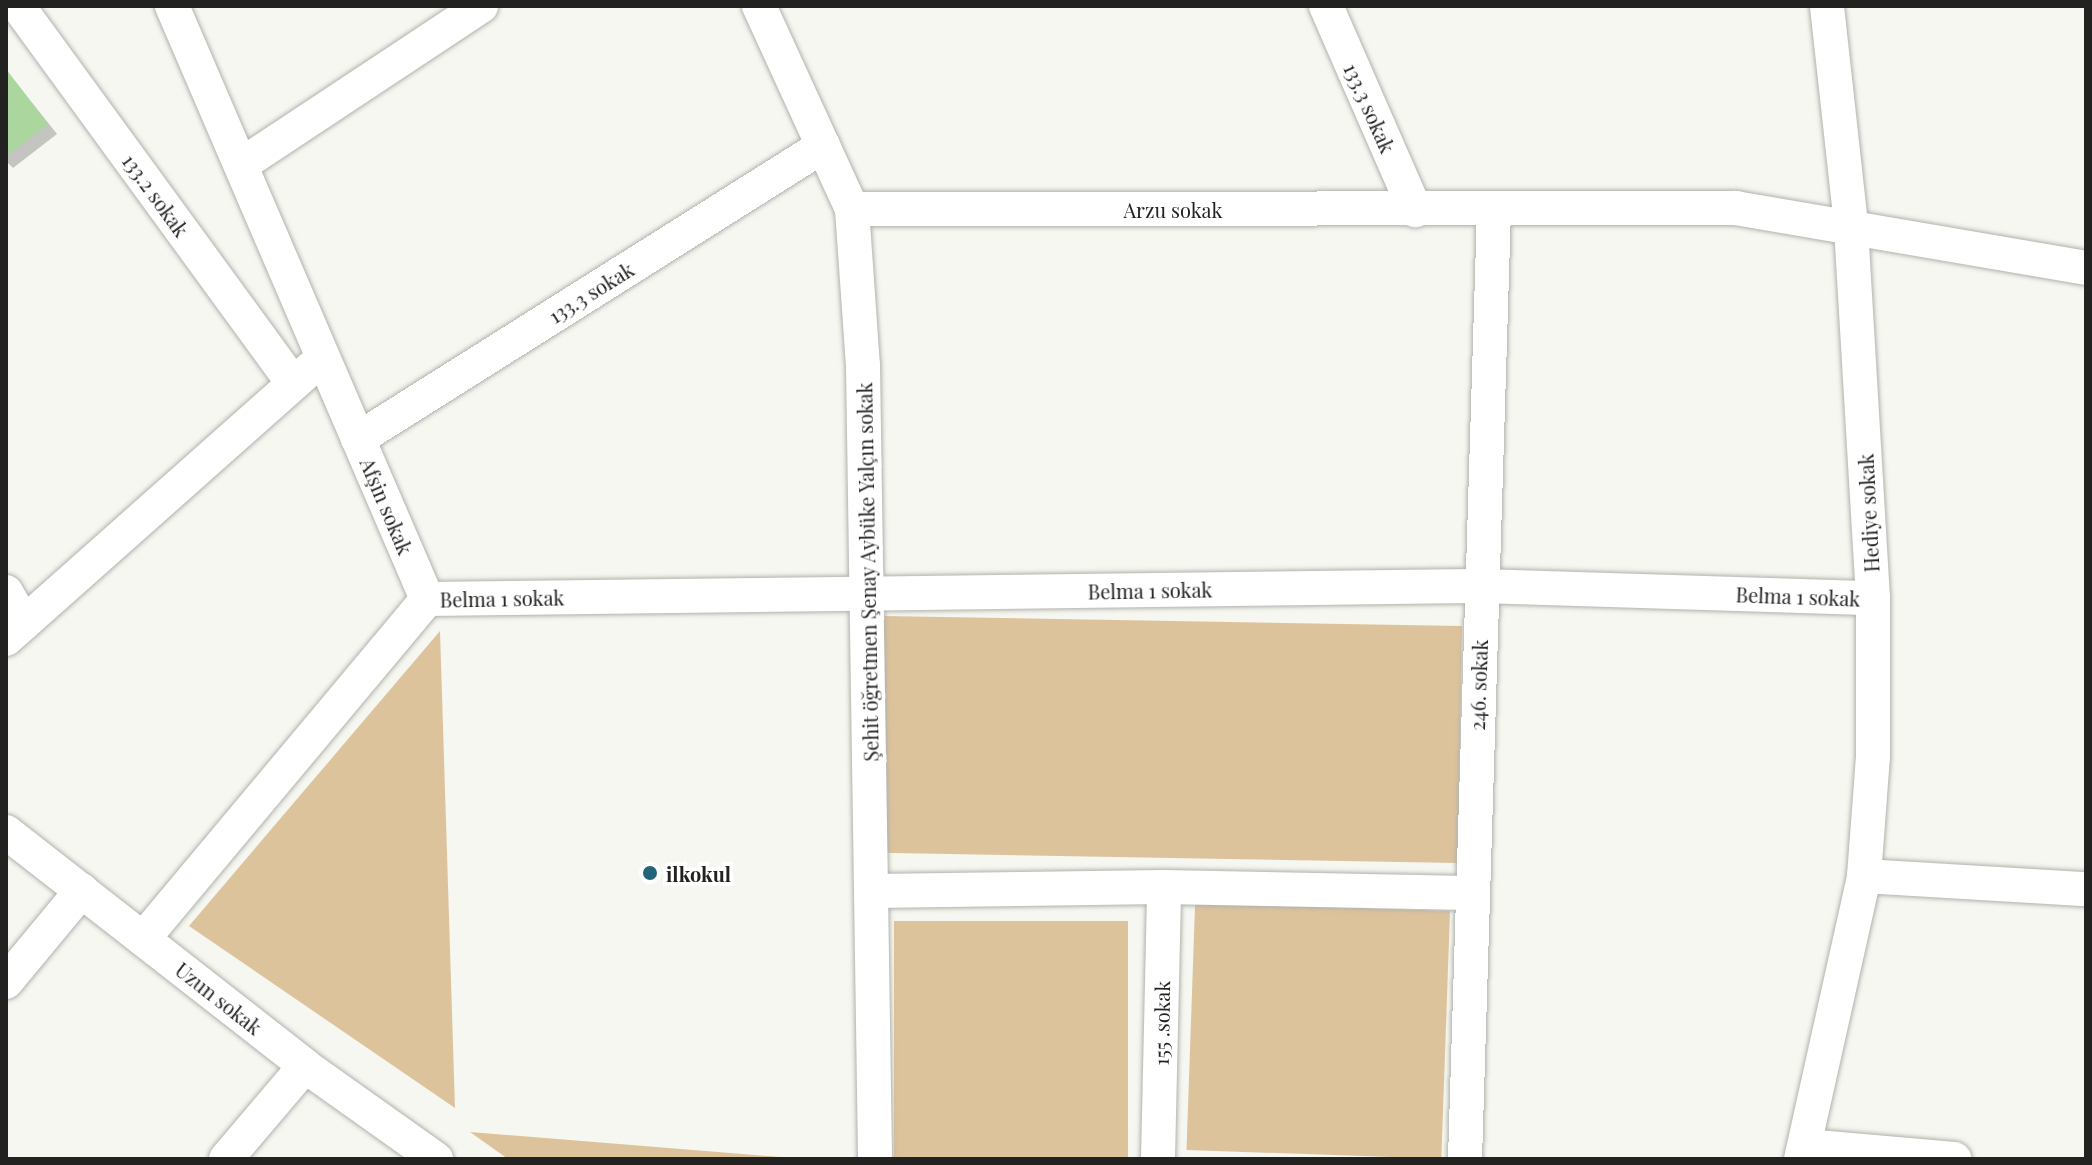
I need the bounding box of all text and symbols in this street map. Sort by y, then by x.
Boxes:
street label: 133.3 sokak [1340,59,1400,157]
street label: 133.2 sokak [118,149,194,241]
street label: Arzu sokak [1123,197,1223,221]
street label: 133.3 sokak [544,256,638,328]
street label: Şehit öğretmen Şenay Aybüke Yalçın sokak [852,381,882,763]
street label: Hediye sokak [1853,453,1883,573]
street label: Afşin sokak [356,454,418,558]
street label: Belma 1 sokak [1087,577,1213,603]
street label: Belma 1 sokak [1735,582,1861,610]
street label: Belma 1 sokak [439,585,565,611]
street label: 246. sokak [1464,639,1492,731]
place label: ilkokul [666,861,731,885]
marker: ilkokul [641,864,659,882]
street label: Uzun sokak [171,957,267,1039]
street label: 155 .sokak [1148,980,1174,1066]

